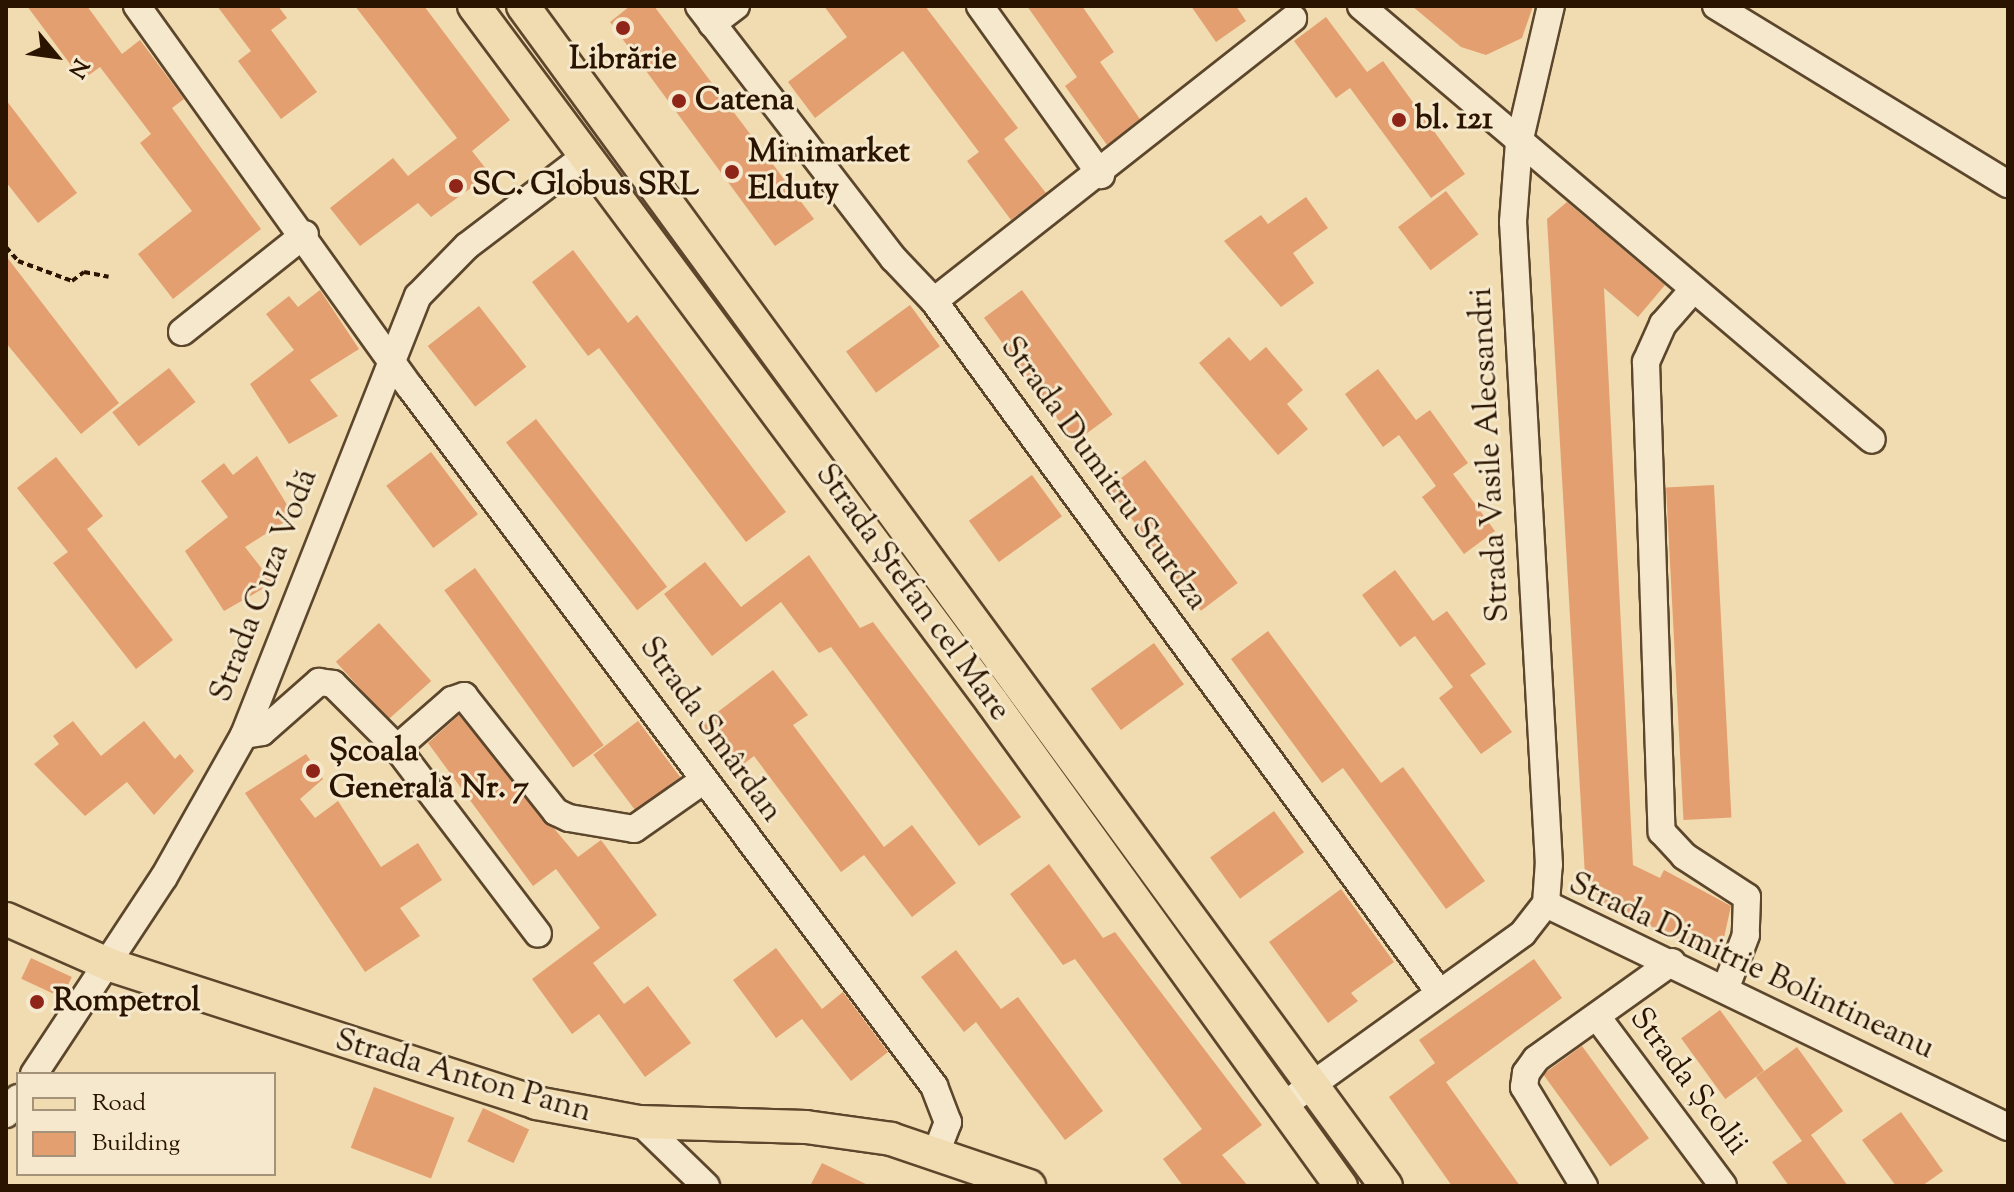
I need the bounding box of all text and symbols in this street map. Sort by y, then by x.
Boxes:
north arrow [16,16,96,96]
marker: Librărie [614,19,632,37]
place label: Librărie [569,41,677,79]
text: N [59,52,95,83]
place label: Catena [695,82,794,120]
marker: Catena [670,92,688,110]
place label: bl. 121 [1415,101,1493,139]
marker: bl. 121 [1390,111,1408,129]
place label: Minimarket Elduty [748,135,910,210]
marker: Minimarket Elduty [723,163,741,181]
place label: SC. Globus SRL [472,167,699,205]
marker: SC. Globus SRL [447,177,465,195]
street label: Strada Vasile Alecsandri [1463,287,1519,623]
street label: Strada Dumitru Sturdza [991,330,1215,618]
street label: Strada Ștefan cel Mare [806,457,1018,729]
street label: Strada Cuza Vodă [203,464,327,708]
street label: Strada Smârdan [630,630,790,830]
place label: Școala Generală Nr. 7 [329,734,529,809]
marker: Școala Generală Nr. 7 [304,762,322,780]
street label: Strada Dimitrie Bolintineanu [1562,865,1940,1069]
place label: Rompetrol [53,983,200,1021]
marker: Rompetrol [28,993,46,1011]
street label: Strada Școlii [1620,1001,1756,1163]
street label: Strada Anton Pann [330,1022,596,1132]
legend [16,1072,276,1176]
text: Road [92,1087,146,1121]
text: Building [92,1127,180,1161]

